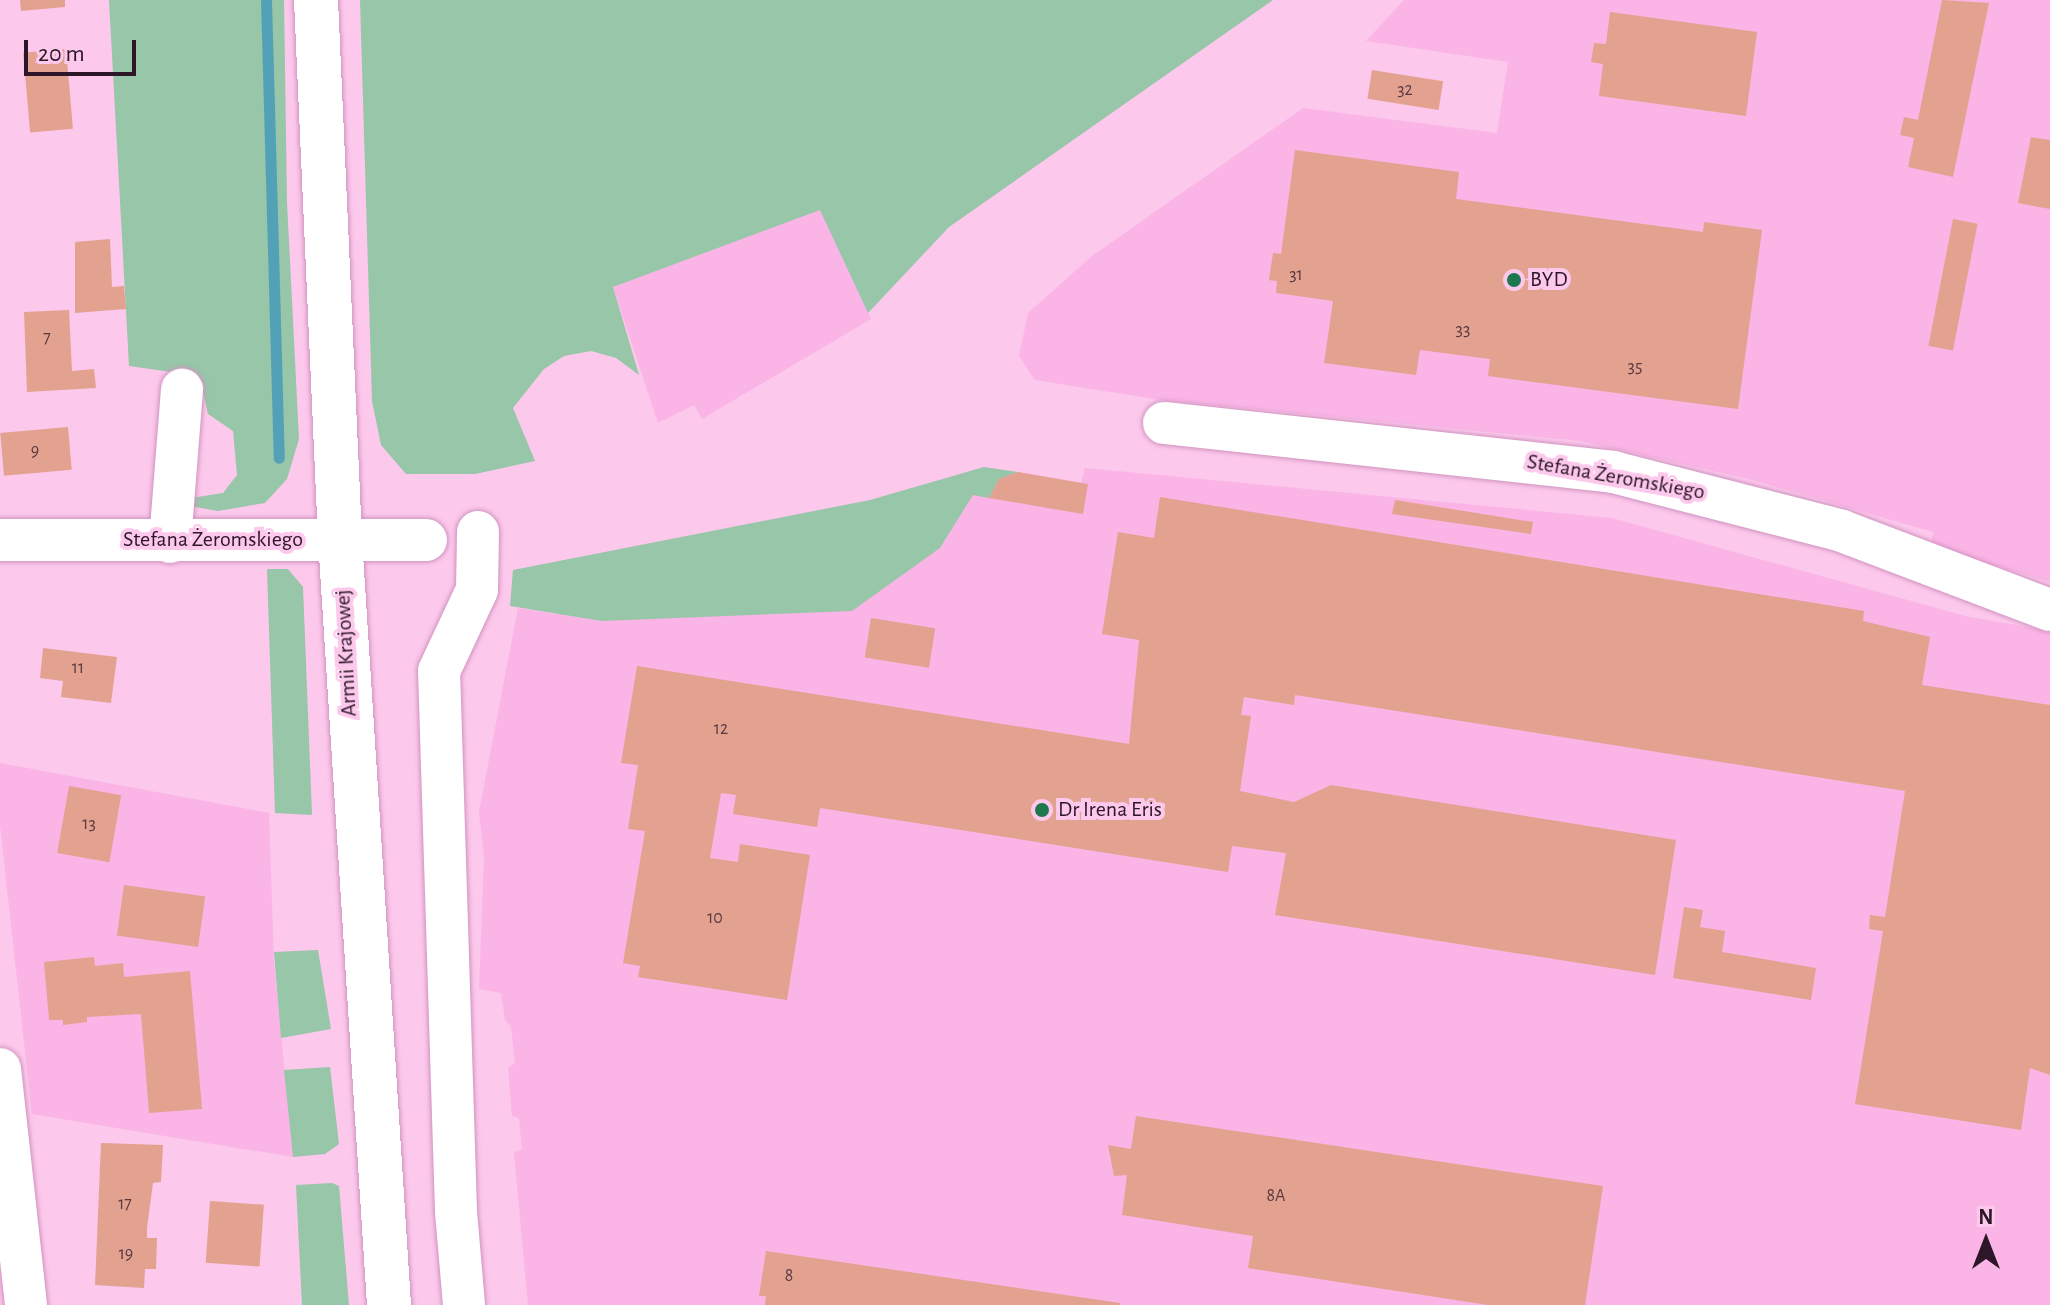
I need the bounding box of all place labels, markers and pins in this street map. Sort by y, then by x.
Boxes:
place label: BYD [1530,267,1568,293]
marker: BYD [1505,271,1523,289]
place label: Dr Irena Eris [1058,797,1162,823]
marker: Dr Irena Eris [1033,801,1051,819]

